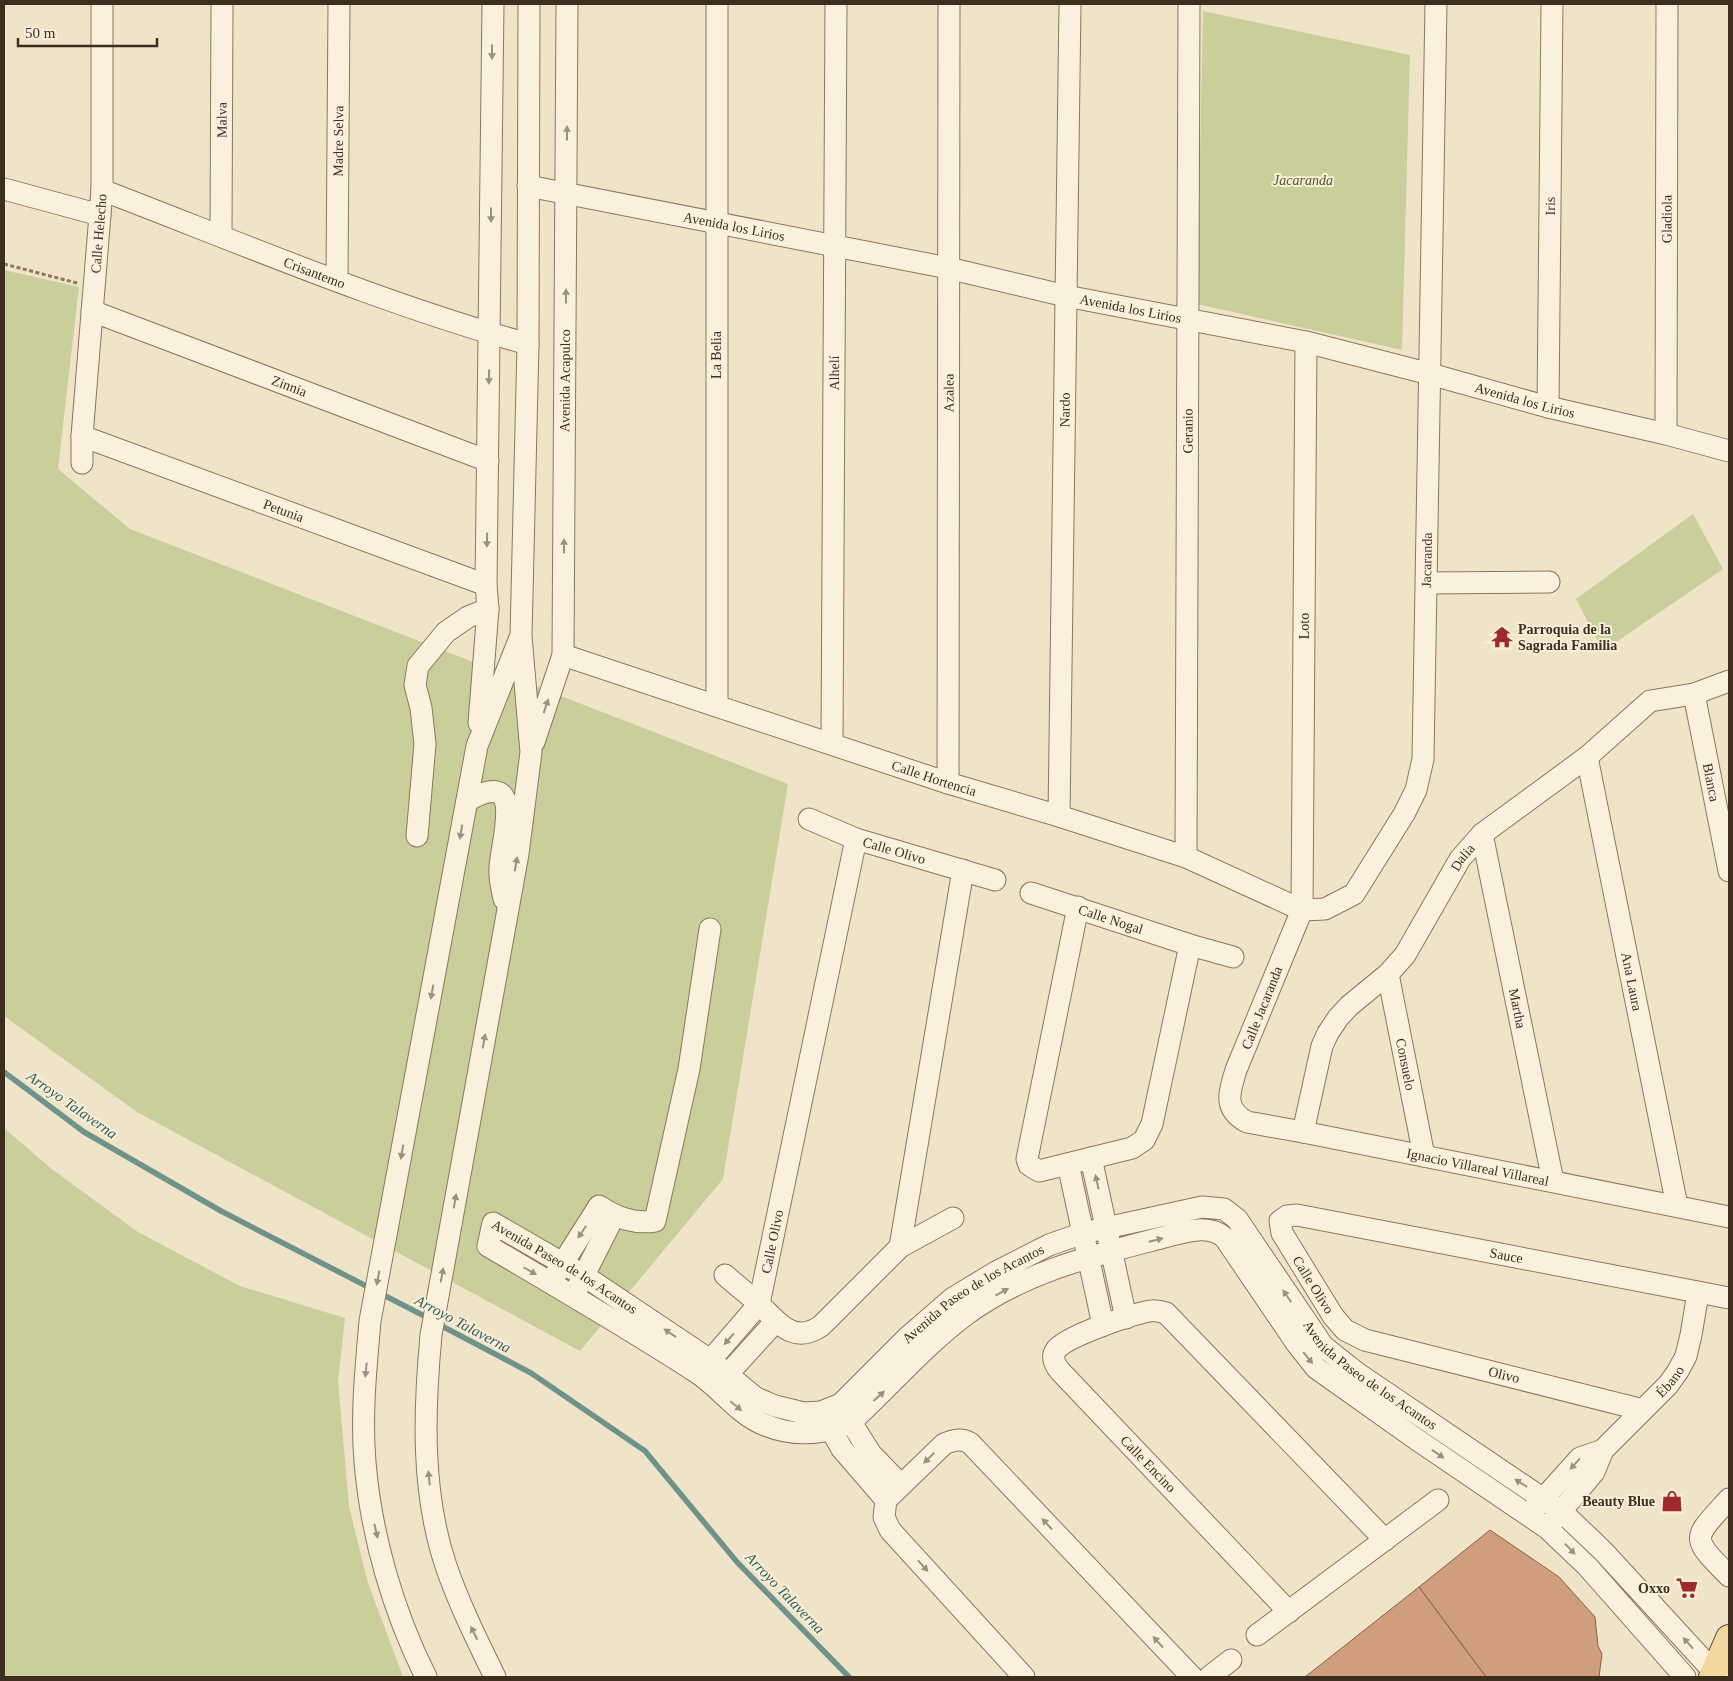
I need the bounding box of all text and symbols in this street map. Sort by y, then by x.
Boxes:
scale bar [18,15,156,47]
text: 50 m [25,25,56,41]
one-way arrow [488,45,496,61]
street label: Malva [214,101,229,138]
street label: Madre Selva [330,105,346,177]
one-way arrow [563,125,571,141]
park label: Jacaranda [1273,173,1333,188]
street label: Calle Helecho [88,193,109,274]
street label: Gladiola [1659,194,1674,243]
street label: Iris [1542,197,1558,215]
one-way arrow [487,207,495,223]
street label: Avenida los Lirios [682,209,786,243]
street label: Crisantemo [282,254,347,291]
one-way arrow [562,288,570,304]
street label: Avenida los Lirios [1079,291,1183,325]
street label: Avenida Acapulco [557,329,573,432]
street label: La Belia [709,330,724,379]
street label: Alhelí [826,355,842,391]
one-way arrow [485,370,493,386]
street label: Zinnia [270,372,310,400]
street label: Azalea [941,373,956,412]
street label: Avenida los Lirios [1473,379,1576,420]
street label: Nardo [1057,392,1072,428]
street label: Geranio [1180,408,1195,454]
street label: Petunia [261,496,307,525]
one-way arrow [483,532,491,548]
street label: Jacaranda [1418,532,1434,588]
one-way arrow [560,538,568,554]
street label: Loto [1297,613,1312,639]
place label: Parroquia de la Sagrada Familia [1518,622,1617,653]
temple icon: Parroquia de la Sagrada Familia [1489,624,1515,650]
one-way arrow [543,698,550,713]
street label: Calle Hortencia [890,757,979,799]
street label: Blanca [1700,762,1723,804]
one-way arrow [457,824,465,840]
street label: Calle Olivo [861,834,928,867]
street label: Dalia [1447,840,1478,874]
one-way arrow [513,856,521,872]
street label: Calle Nogal [1077,902,1145,937]
street label: Ana Laura [1619,951,1645,1013]
street label: Calle Jacaranda [1239,964,1286,1052]
one-way arrow [427,984,435,1000]
street label: Martha [1506,987,1529,1030]
one-way arrow [480,1034,488,1049]
street label: Consuelo [1393,1037,1418,1092]
water label: Arroyo Talaverna [23,1067,120,1142]
one-way arrow [398,1144,406,1160]
street label: Ignacio Villareal Villareal [1405,1145,1550,1188]
one-way arrow [1092,1174,1100,1190]
one-way arrow [452,1193,460,1209]
street label: Calle Olivo [758,1208,786,1275]
street label: Avenida Paseo de los Acantos [489,1216,640,1317]
one-way arrow [577,1225,587,1239]
one-way arrow [1148,1236,1163,1244]
street label: Avenida Paseo de los Acantos [899,1241,1046,1346]
street label: Sauce [1489,1245,1524,1266]
street label: Calle Olivo [1289,1253,1337,1317]
one-way arrow [523,1266,537,1275]
one-way arrow [438,1267,446,1283]
one-way arrow [374,1270,382,1286]
one-way arrow [995,1288,1010,1296]
one-way arrow [1283,1289,1292,1302]
water label: Arroyo Talaverna [412,1292,514,1356]
street label: Avenida Paseo de los Acantos [1300,1318,1440,1432]
one-way arrow [663,1328,677,1338]
one-way arrow [723,1332,735,1344]
one-way arrow [1303,1351,1314,1364]
one-way arrow [362,1362,370,1378]
street label: Ébano [1652,1363,1687,1400]
street label: Olivo [1487,1364,1521,1386]
one-way arrow [872,1391,885,1402]
one-way arrow [729,1400,742,1411]
street label: Calle Encino [1117,1433,1179,1495]
one-way arrow [1432,1450,1445,1459]
one-way arrow [923,1452,935,1464]
one-way arrow [1569,1458,1581,1470]
one-way arrow [425,1470,433,1486]
one-way arrow [1514,1479,1527,1488]
shop icon: Beauty Blue [1659,1488,1685,1514]
place label: Beauty Blue [1582,1494,1655,1509]
one-way arrow [1041,1518,1053,1530]
one-way arrow [372,1524,380,1539]
one-way arrow [1564,1543,1576,1555]
water label: Arroyo Talaverna [742,1549,828,1637]
one-way arrow [917,1560,929,1572]
supermarket icon: Oxxo [1674,1575,1700,1601]
place label: Oxxo [1638,1581,1670,1596]
one-way arrow [469,1626,477,1640]
one-way arrow [1152,1636,1164,1648]
one-way arrow [1682,1638,1694,1650]

